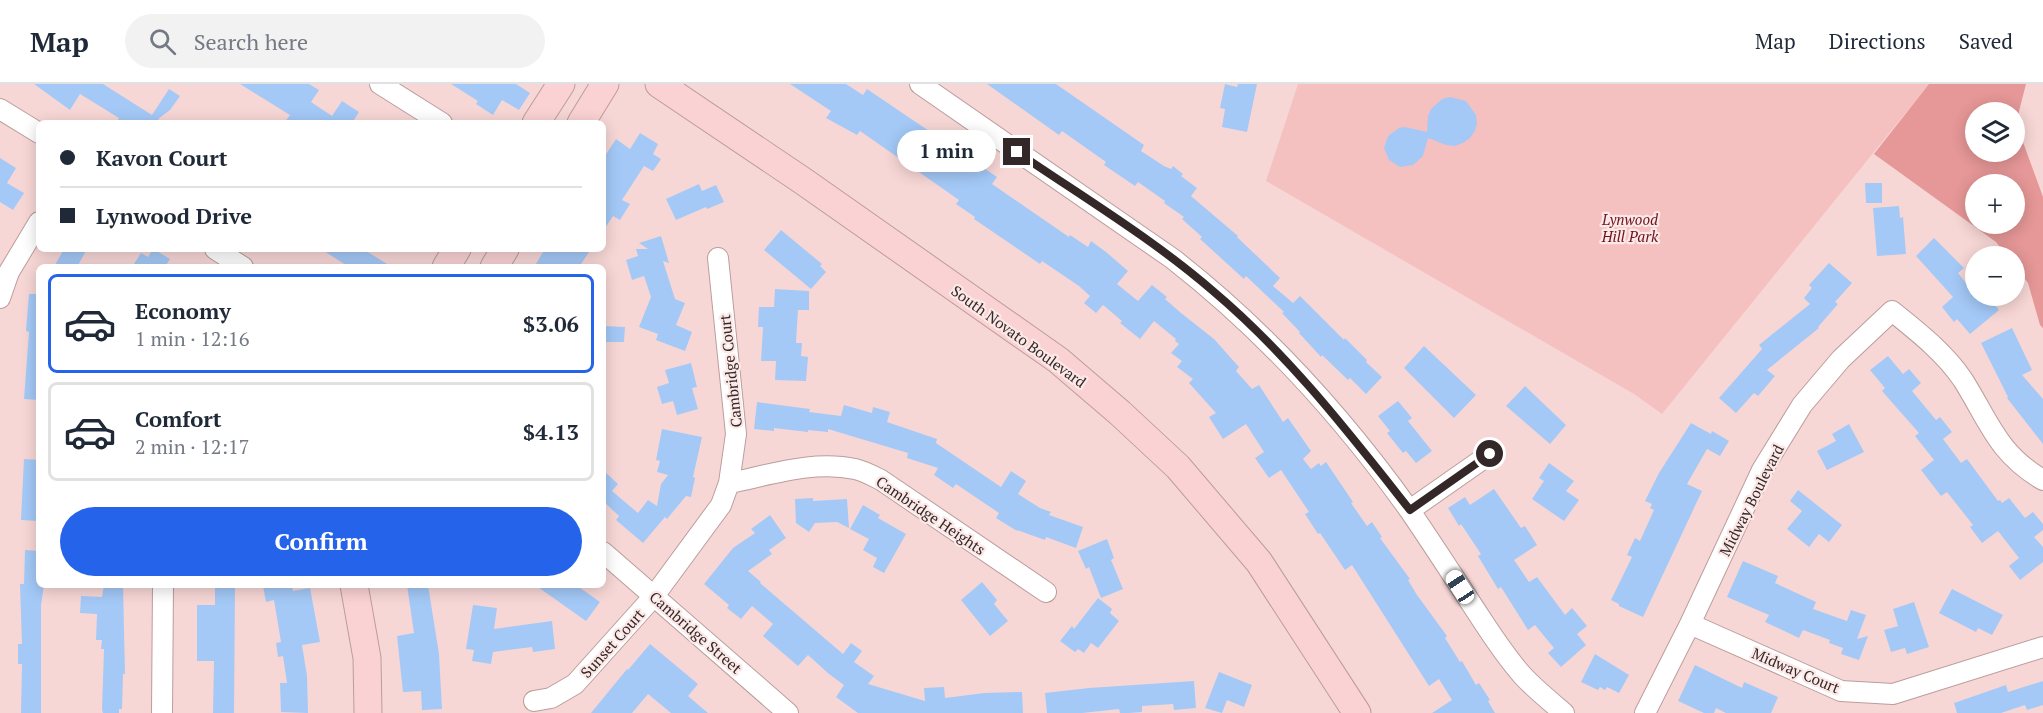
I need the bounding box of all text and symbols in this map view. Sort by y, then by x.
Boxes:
search box [125,14,545,68]
text: Map [30,23,89,60]
icon: search [146,25,179,58]
text: Search here [194,27,308,56]
text: Map [1755,27,1796,55]
text: Directions [1829,27,1926,55]
text: Saved [1959,27,2013,55]
map controls [1965,102,2025,306]
button: layers [1965,102,2025,162]
callout: 1 min [897,131,996,173]
text: 1 min [919,137,974,164]
route end [1003,138,1030,165]
text: Kavon Court [96,143,227,172]
button: + [1965,174,2025,234]
text: Lynwood Drive [96,201,252,230]
park label: Lynwood Hill Park [1601,209,1659,246]
button: − [1965,246,2025,306]
street label: South Novato Boulevard [948,280,1090,392]
text: Economy [135,296,231,325]
icon: car [63,297,117,351]
text: $3.06 [523,309,579,338]
street label: Cambridge Court [714,313,746,429]
text: 1 min · 12:16 [135,325,249,352]
text: Comfort [135,404,221,433]
icon: car [63,405,117,459]
text: $4.13 [523,417,579,446]
text: 2 min · 12:17 [135,433,249,460]
route start [1476,440,1503,467]
street label: Midway Boulevard [1714,441,1788,559]
street label: Cambridge Heights [872,471,990,559]
button: Confirm [60,507,582,576]
car [1443,567,1477,607]
street label: Cambridge Street [646,586,747,678]
street label: Sunset Court [576,604,649,682]
street label: Midway Court [1749,643,1843,698]

